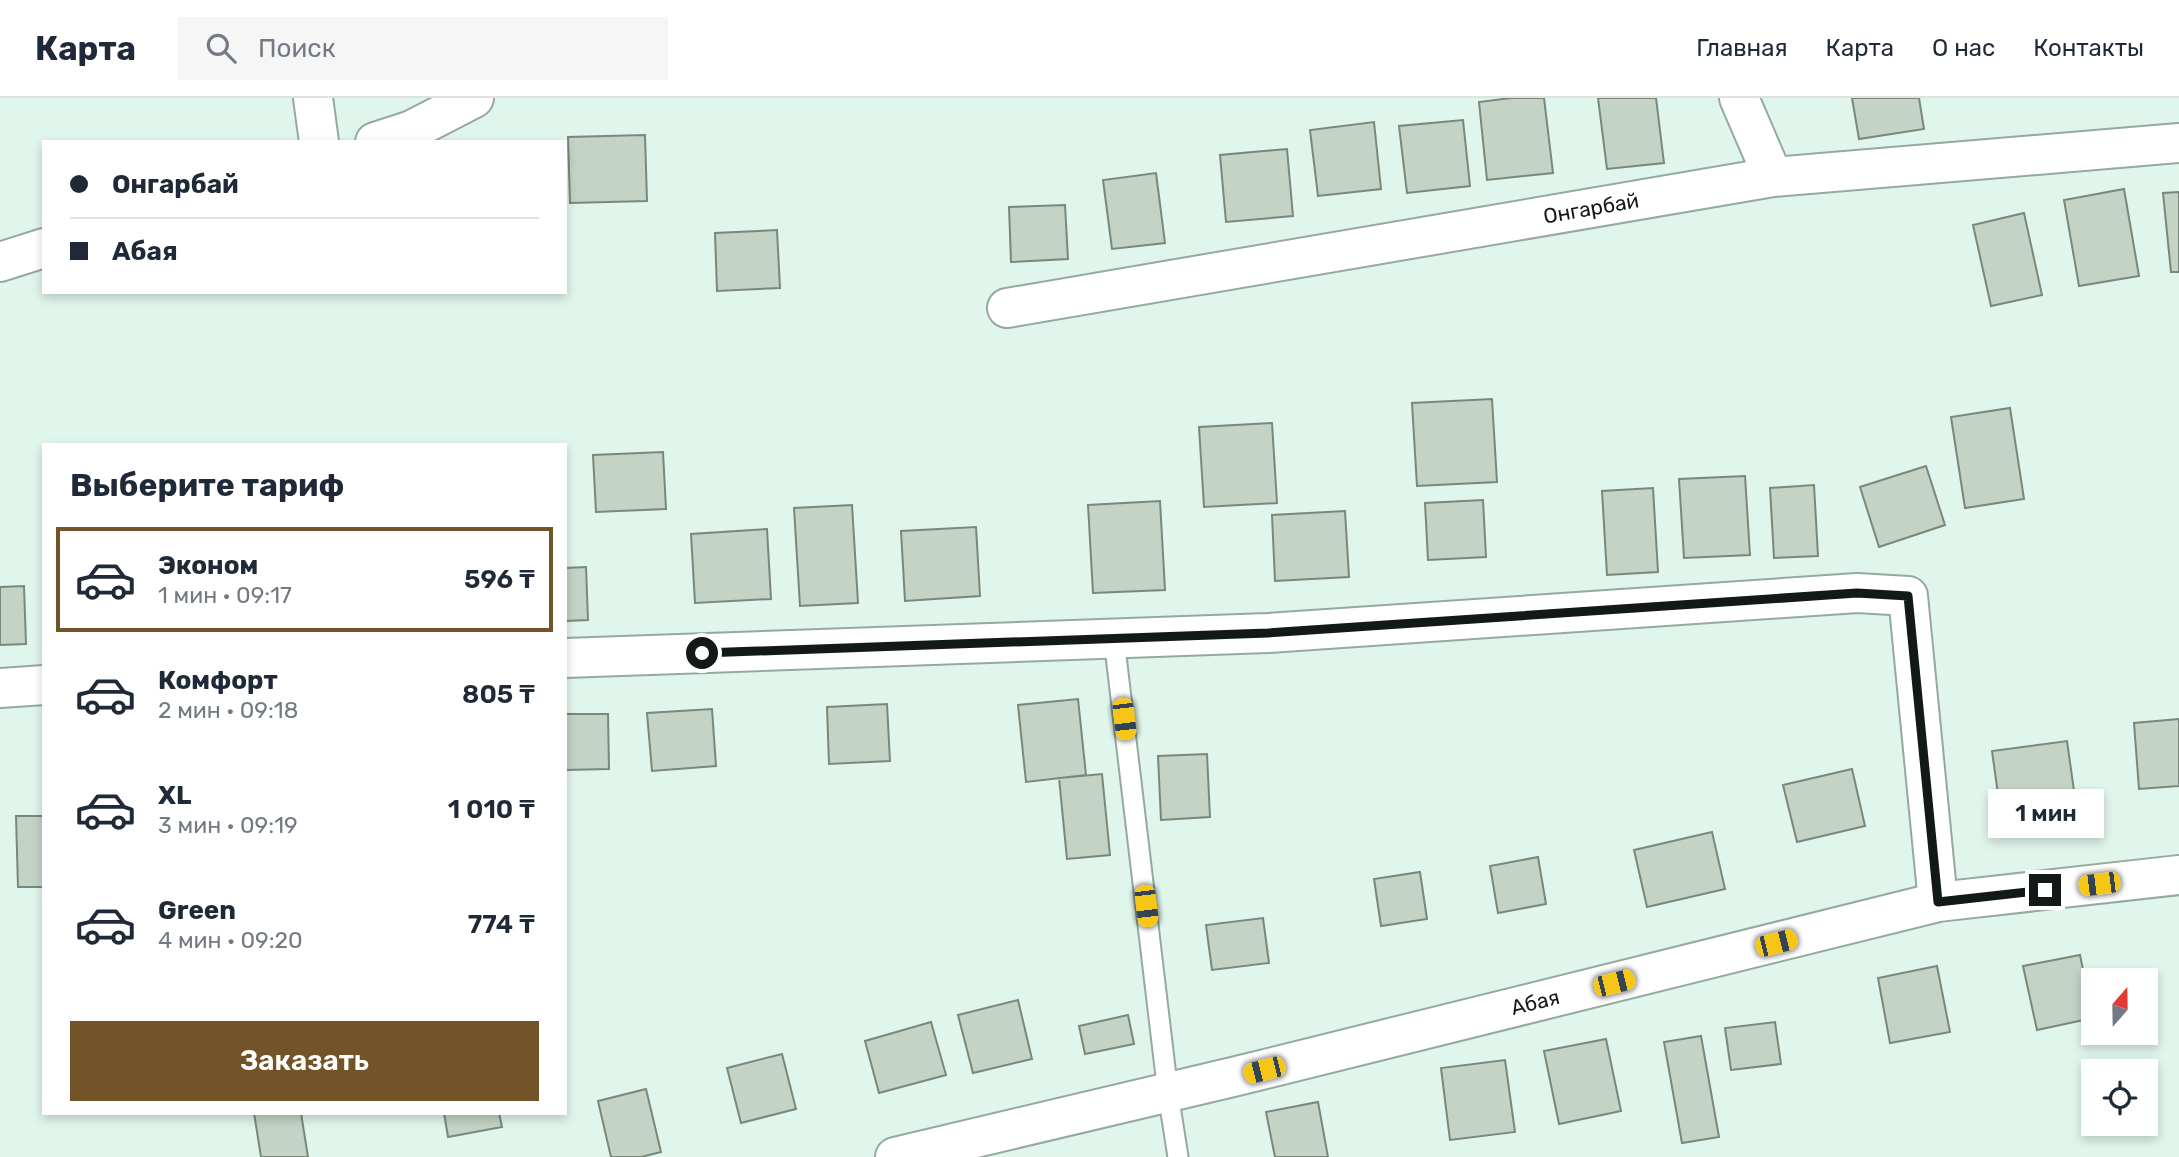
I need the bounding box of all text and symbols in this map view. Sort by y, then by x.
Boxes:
search box [178,17,668,80]
text: Карта [35,29,136,68]
icon: search [202,29,240,67]
text: Поиск [258,33,336,64]
text: Главная [1696,34,1788,62]
text: Карта [1826,34,1894,62]
text: О нас [1932,34,1995,62]
text: Контакты [2033,34,2144,62]
text: Онгарбай [112,169,239,200]
street label: Онгарбай [1541,187,1641,229]
text: Абая [112,236,178,267]
text: Выберите тариф [70,466,344,504]
icon: car [74,548,137,611]
text: Эконом [158,550,258,581]
text: 596 ₸ [464,564,535,595]
text: 1 мин · 09:17 [158,581,292,609]
route start [686,637,718,669]
icon: car [74,663,137,726]
text: Комфорт [158,665,278,696]
text: 805 ₸ [462,679,535,710]
text: 2 мин · 09:18 [158,696,298,724]
car [1112,697,1137,741]
icon: car [74,778,137,841]
text: XL [158,780,191,811]
callout: 1 мин [1987,788,2103,838]
text: 1 010 ₸ [448,794,535,825]
text: 1 мин [2015,799,2077,827]
text: 3 мин · 09:19 [158,811,298,839]
car [2077,871,2122,897]
route end [2029,874,2061,906]
car [1134,884,1159,928]
icon: car [74,893,137,956]
text: Green [158,895,236,926]
text: 774 ₸ [468,909,535,940]
text: 4 мин · 09:20 [158,926,303,954]
car [1754,928,1799,958]
car [1592,968,1637,998]
north arrow [2081,968,2158,1045]
map controls [2081,968,2158,1136]
street label: Абая [1508,984,1562,1020]
button: Заказать [70,1021,539,1101]
car [1242,1055,1287,1085]
button: locate [2081,1059,2158,1136]

